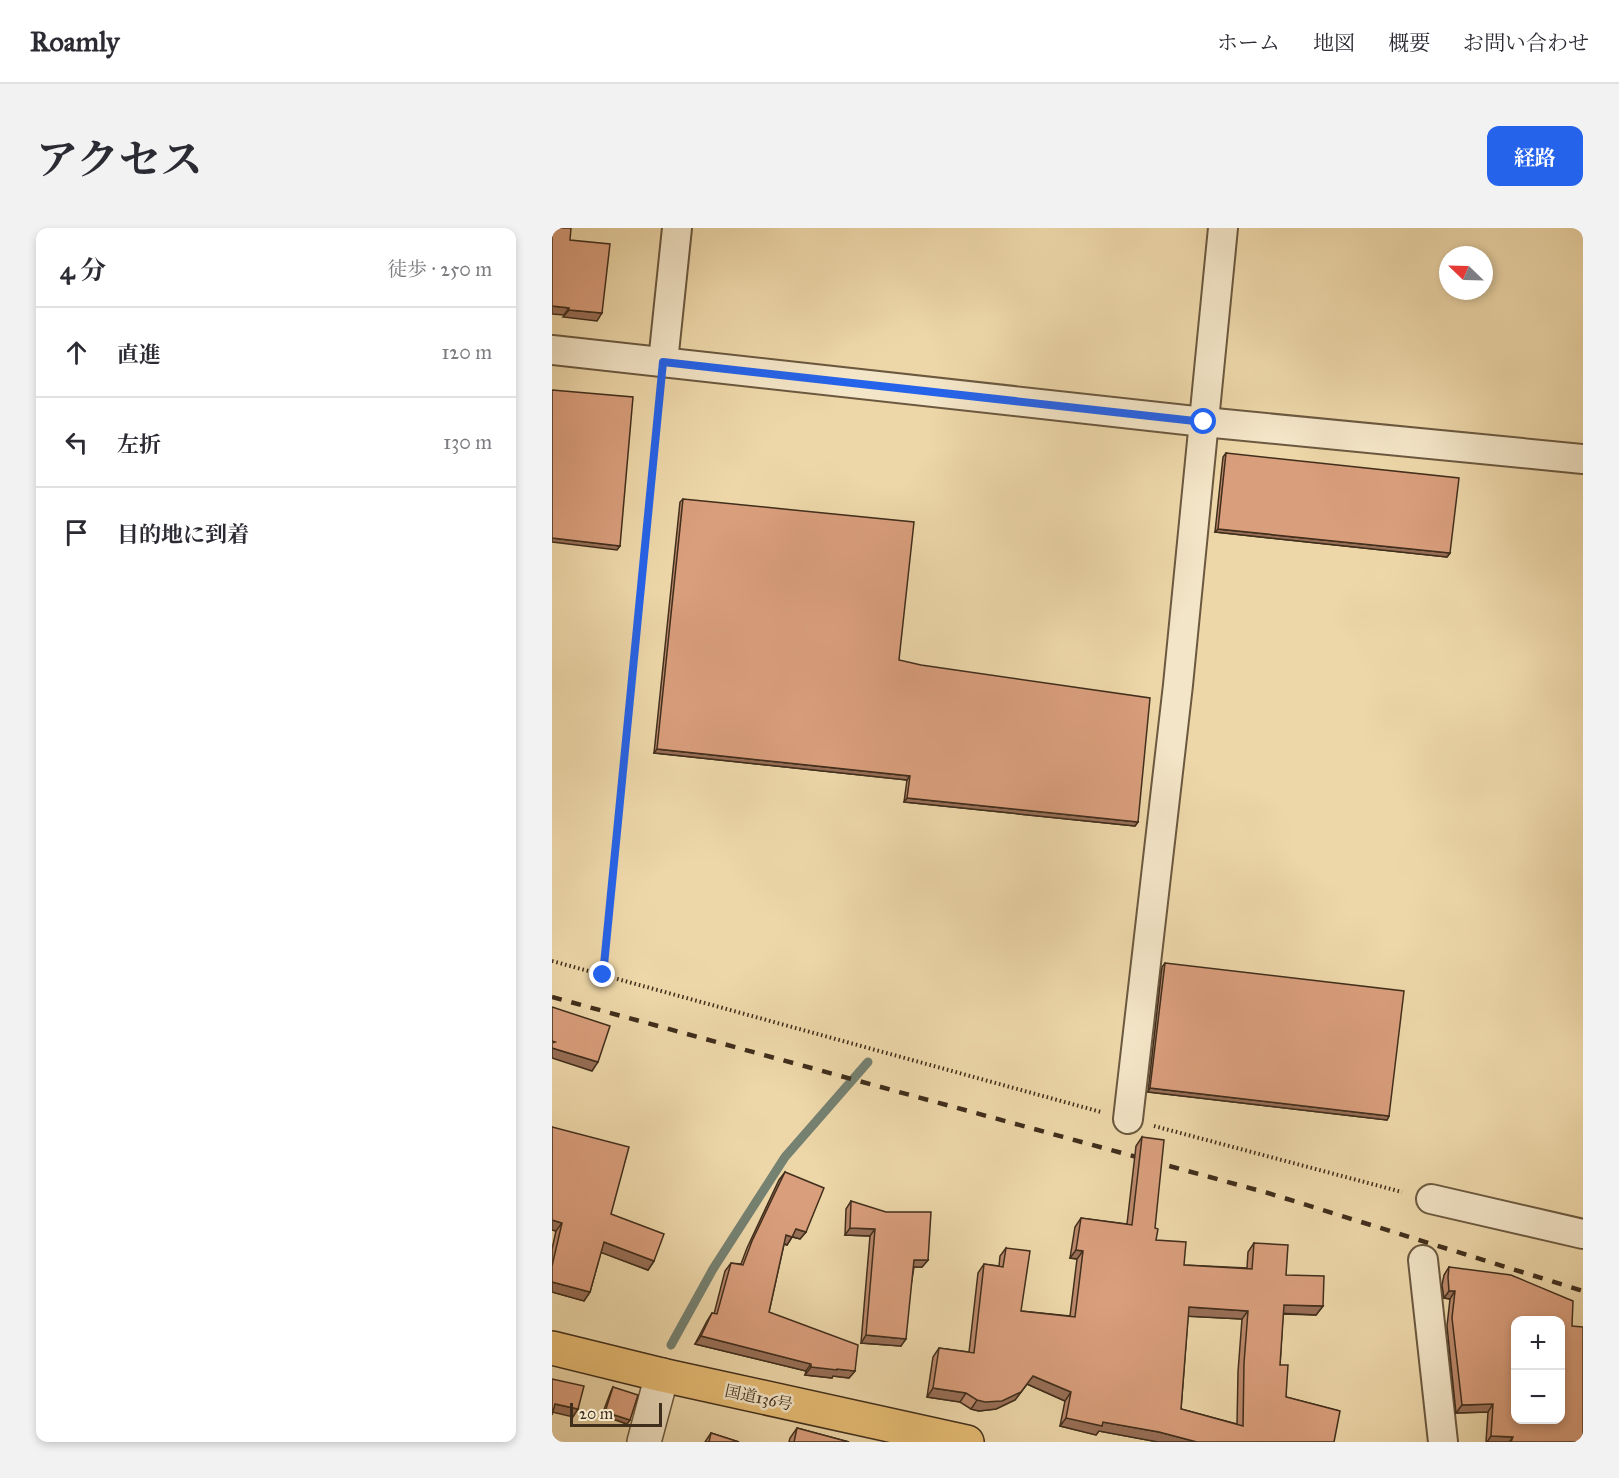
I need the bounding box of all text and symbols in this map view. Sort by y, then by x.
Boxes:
text: Roamly [30,24,119,59]
text: ホーム [1217,30,1280,56]
text: 地図 [1313,30,1355,56]
text: 概要 [1388,30,1430,56]
text: お問い合わせ [1463,30,1589,56]
button: 経路 [1487,126,1583,186]
text: アクセス [36,134,203,186]
north arrow [1439,246,1493,300]
text: 4 分 [60,254,106,286]
text: 徒歩 · 250 m [387,257,492,281]
icon: ahead [60,336,93,369]
text: 120 m [441,340,492,364]
text: 直進 [117,341,161,368]
route start [1190,408,1216,434]
icon: left [60,426,93,459]
text: 130 m [443,430,492,454]
text: 左折 [117,431,161,458]
icon: arrive [60,516,93,549]
text: 目的地に到着 [117,521,249,548]
route end [589,961,615,987]
map controls [1511,1316,1565,1424]
button: + [1511,1316,1565,1370]
button: − [1511,1370,1565,1424]
street label: 国道136号 [723,1381,795,1414]
scale bar [570,1400,662,1428]
text: 20 m [579,1404,613,1423]

